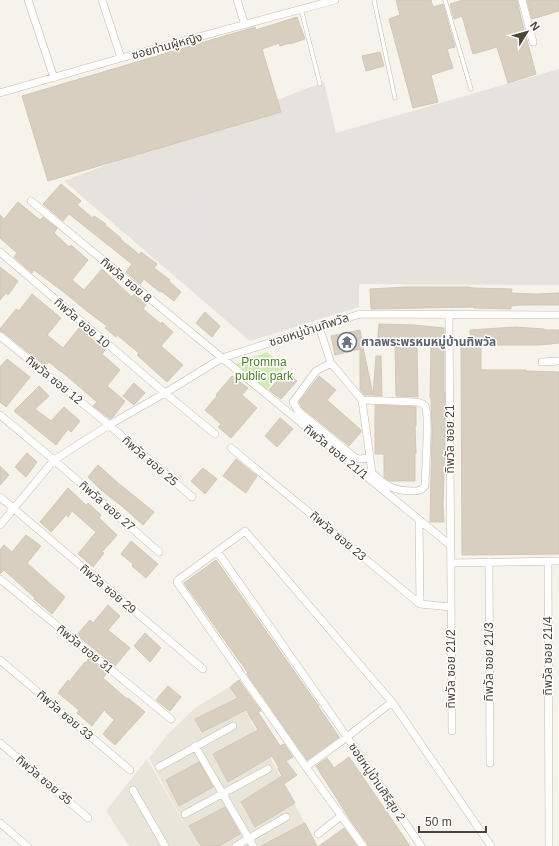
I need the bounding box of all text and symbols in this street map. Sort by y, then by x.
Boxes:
north arrow [507,12,547,52]
text: N [528,19,542,33]
street label: ซอยท่านผู้หญิง [130,30,204,62]
street label: ทิพวัล ซอย 8 [98,255,155,306]
street label: ทิพวัล ซอย 10 [51,295,113,351]
street label: ซอยหมู่บ้านทิพวัล [267,311,351,349]
temple icon: ศาลพระพรหมหมู่บ้านทิพวัล [336,331,358,353]
place label: ศาลพระพรหมหมู่บ้านทิพวัล [361,335,496,350]
street label: ทิพวัล ซอย 12 [23,353,86,407]
park label: Promma public park [235,355,294,383]
street label: ทิพวัล ซอย 21 [443,404,457,474]
street label: ทิพวัล ซอย 21/1 [301,422,371,483]
street label: ทิพวัล ซอย 25 [119,433,181,489]
street label: ทิพวัล ซอย 27 [76,478,138,534]
street label: ทิพวัล ซอย 23 [307,508,369,564]
street label: ทิพวัล ซอย 29 [77,561,139,617]
street label: ทิพวัล ซอย 21/4 [541,616,555,696]
street label: ทิพวัล ซอย 31 [54,622,117,676]
street label: ทิพวัล ซอย 21/3 [482,622,496,702]
street label: ทิพวัล ซอย 21/2 [444,629,458,709]
street label: ทิพวัล ซอย 33 [34,687,96,743]
street label: ซอยหมู่บ้านศิรีสุข 2 [346,740,409,824]
street label: ทิพวัล ซอย 35 [13,752,75,808]
scale bar [419,808,486,834]
text: 50 m [425,815,452,829]

